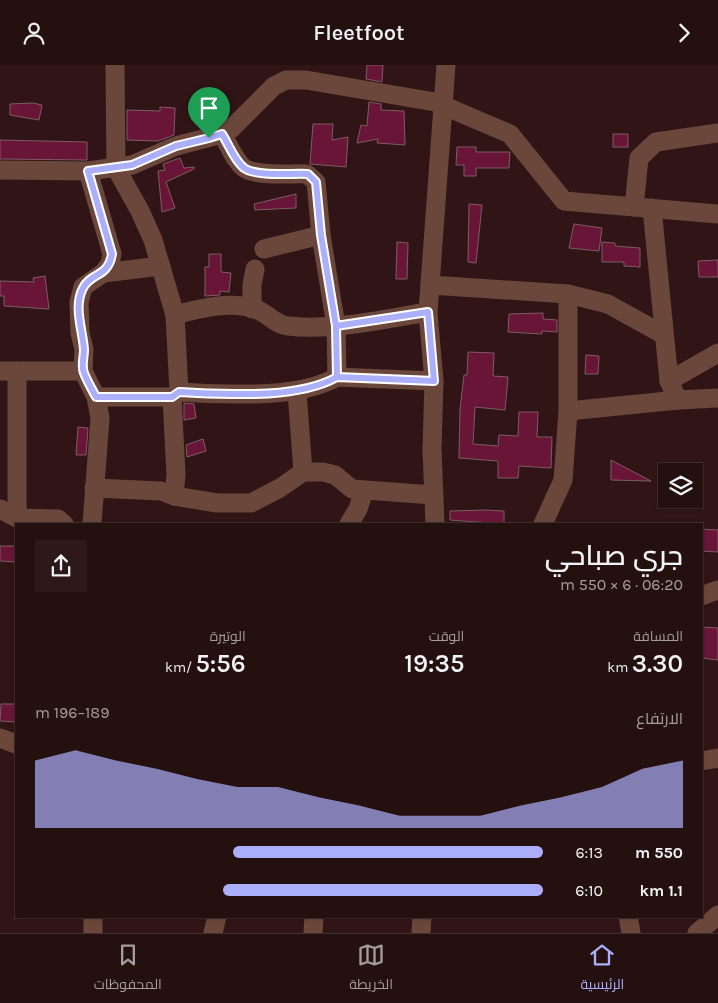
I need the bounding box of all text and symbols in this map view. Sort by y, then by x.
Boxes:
icon: person [20,19,48,47]
icon: forward [670,19,698,47]
text: Fleetfoot [313,20,405,46]
pin [188,87,230,138]
icon: arrive [195,94,223,122]
map controls [658,463,703,508]
button: layers [658,463,703,508]
text: جري صباحي [545,539,683,572]
button: share [35,540,87,592]
text: 06:20 · 6 × 550 m [560,575,683,594]
text: الوتيرة [210,628,246,645]
text: الوقت [429,628,464,645]
text: المسافة [633,628,683,645]
text: 5:56 [195,649,246,678]
text: 19:35 [404,649,464,678]
text: 3.30 [632,649,683,678]
text: /km [165,659,195,676]
text: km [607,659,632,676]
text: 189–196 m [35,703,109,722]
text: الارتفاع [636,709,683,728]
text: 6:13 [575,843,603,862]
text: 550 m [635,843,683,862]
text: 6:10 [575,881,603,900]
text: 1.1 km [639,881,683,900]
tab: المحفوظات [94,941,162,997]
tab: الخريطة [349,941,393,997]
tab: الرئيسية [580,941,624,997]

